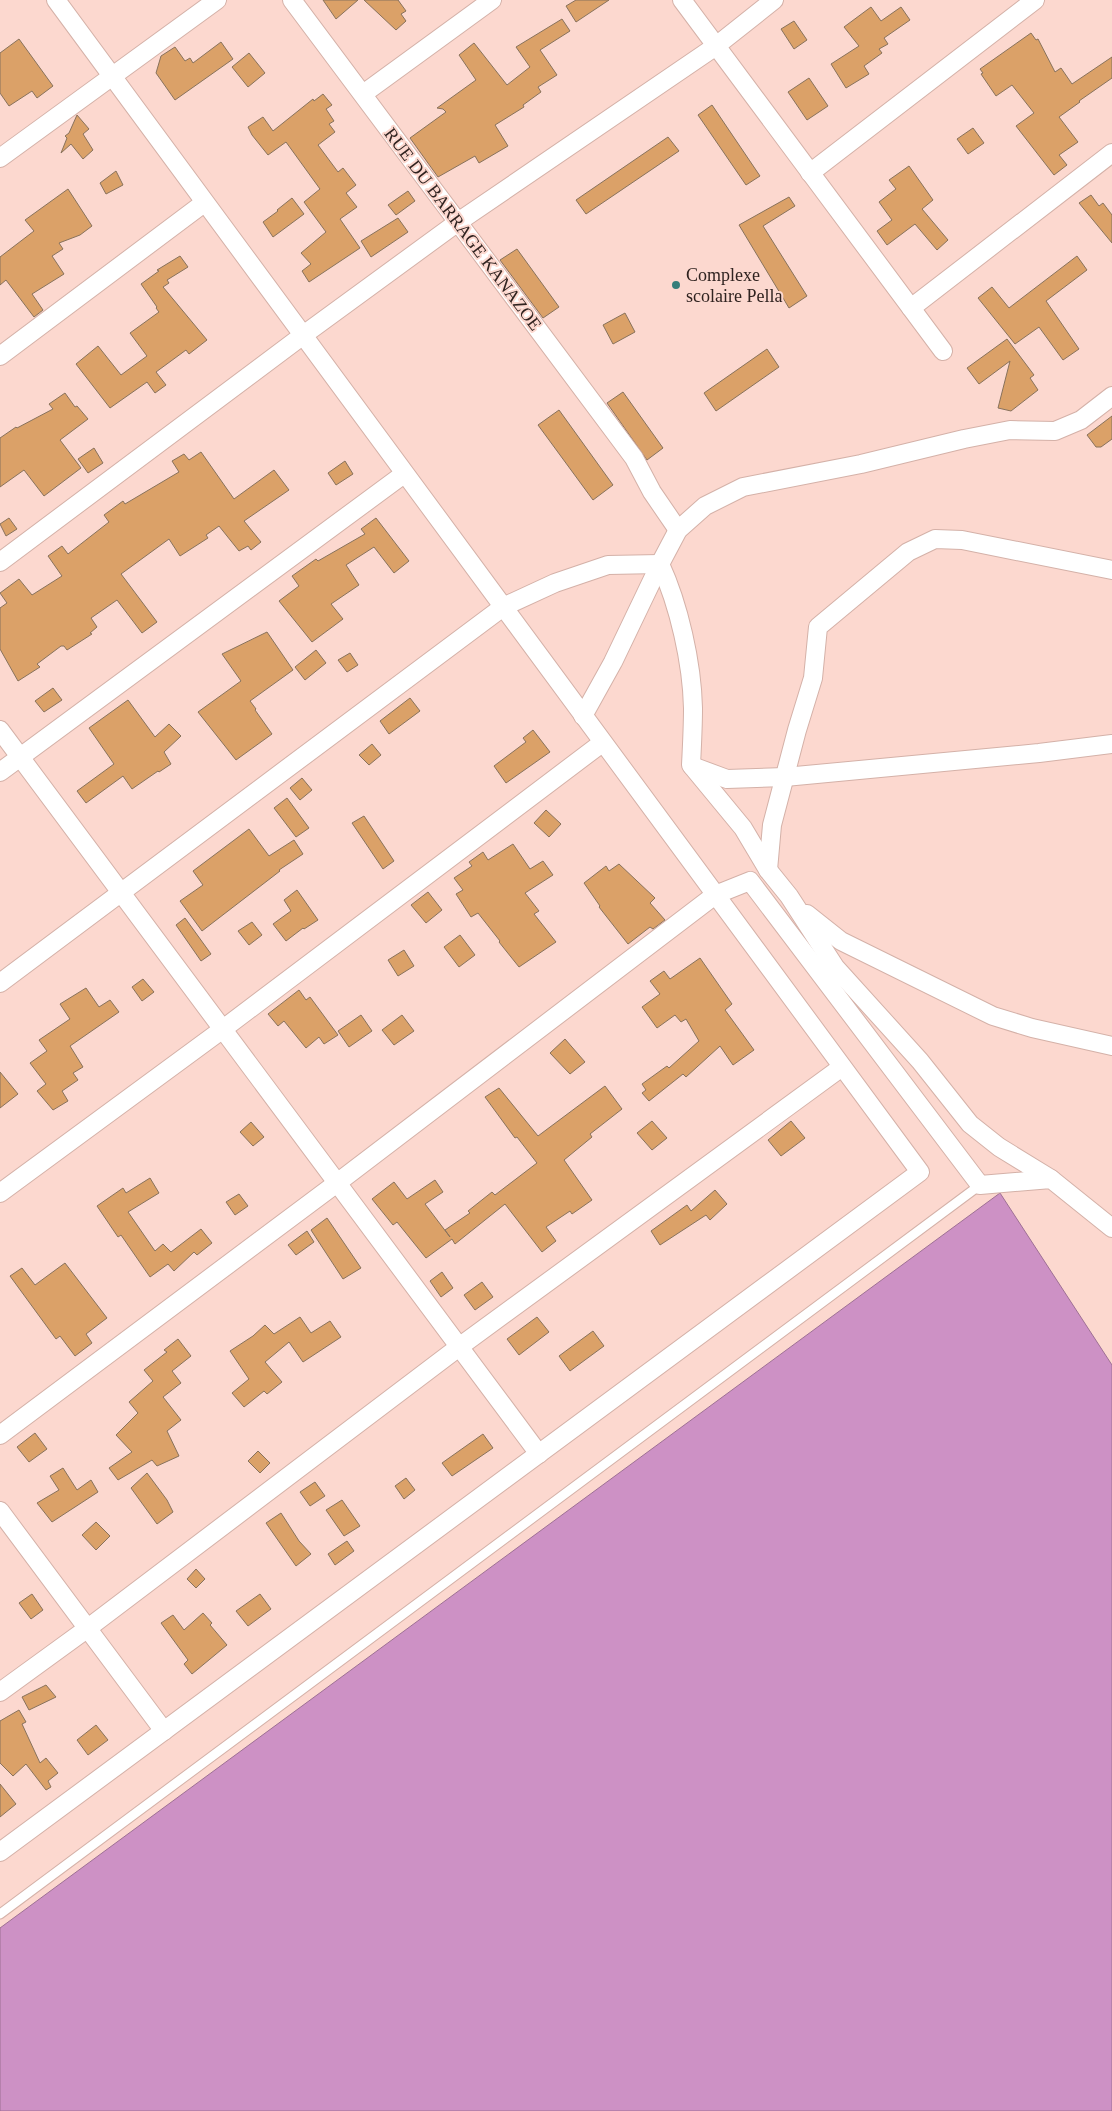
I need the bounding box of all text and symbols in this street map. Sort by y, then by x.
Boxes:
street label: RUE DU BARRAGE KANAZOE [380,124,546,334]
place label: Complexe scolaire Pella [686,265,782,306]
marker: Complexe scolaire Pella [670,279,682,291]

